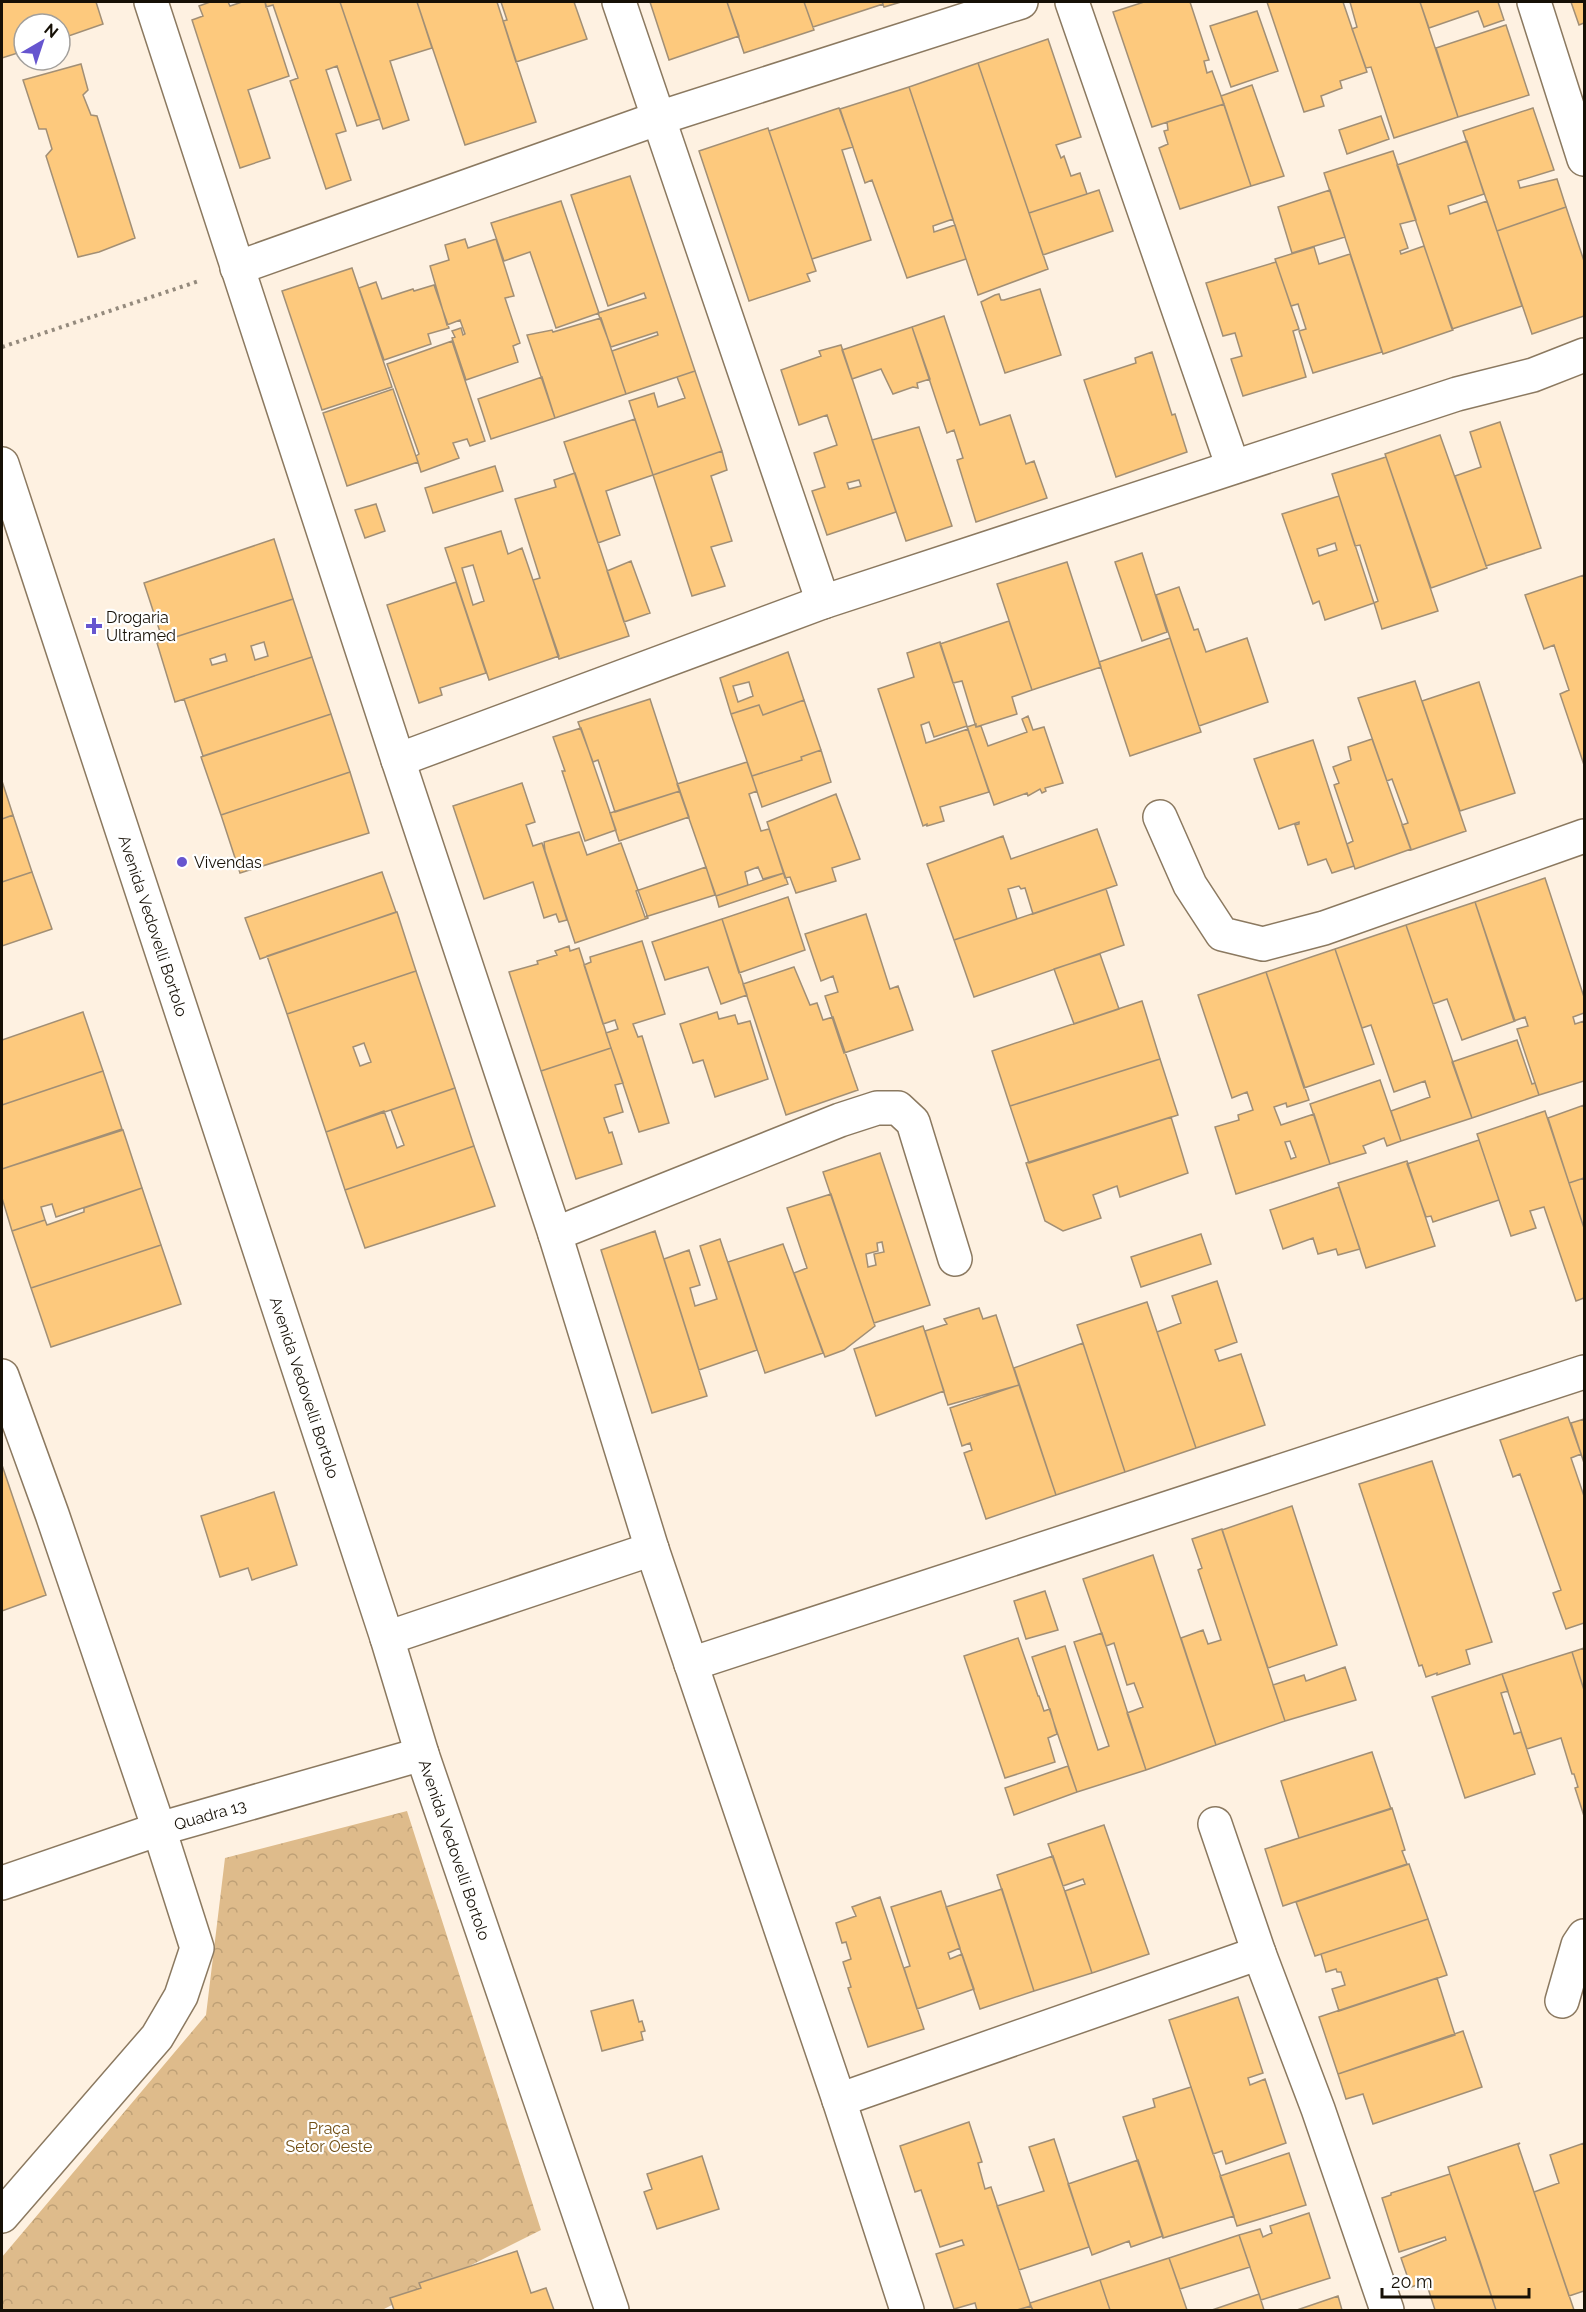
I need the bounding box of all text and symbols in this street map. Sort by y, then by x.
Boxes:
north arrow [12,12,72,72]
text: N [40,20,62,42]
place label: Drogaria Ultramed [106,608,176,645]
marker: Drogaria Ultramed [87,619,101,633]
street label: Avenida Vedovelli Bortolo [114,833,192,1019]
place label: Vivendas [194,853,262,872]
marker: Vivendas [175,855,189,869]
street label: Avenida Vedovelli Bortolo [266,1295,343,1481]
street label: Avenida Vedovelli Bortolo [415,1757,494,1943]
street label: Quadra 13 [172,1796,248,1834]
park label: Praça Setor Oeste [286,2119,372,2156]
scale bar [1382,2261,1529,2299]
text: 20 m [1391,2271,1433,2292]

